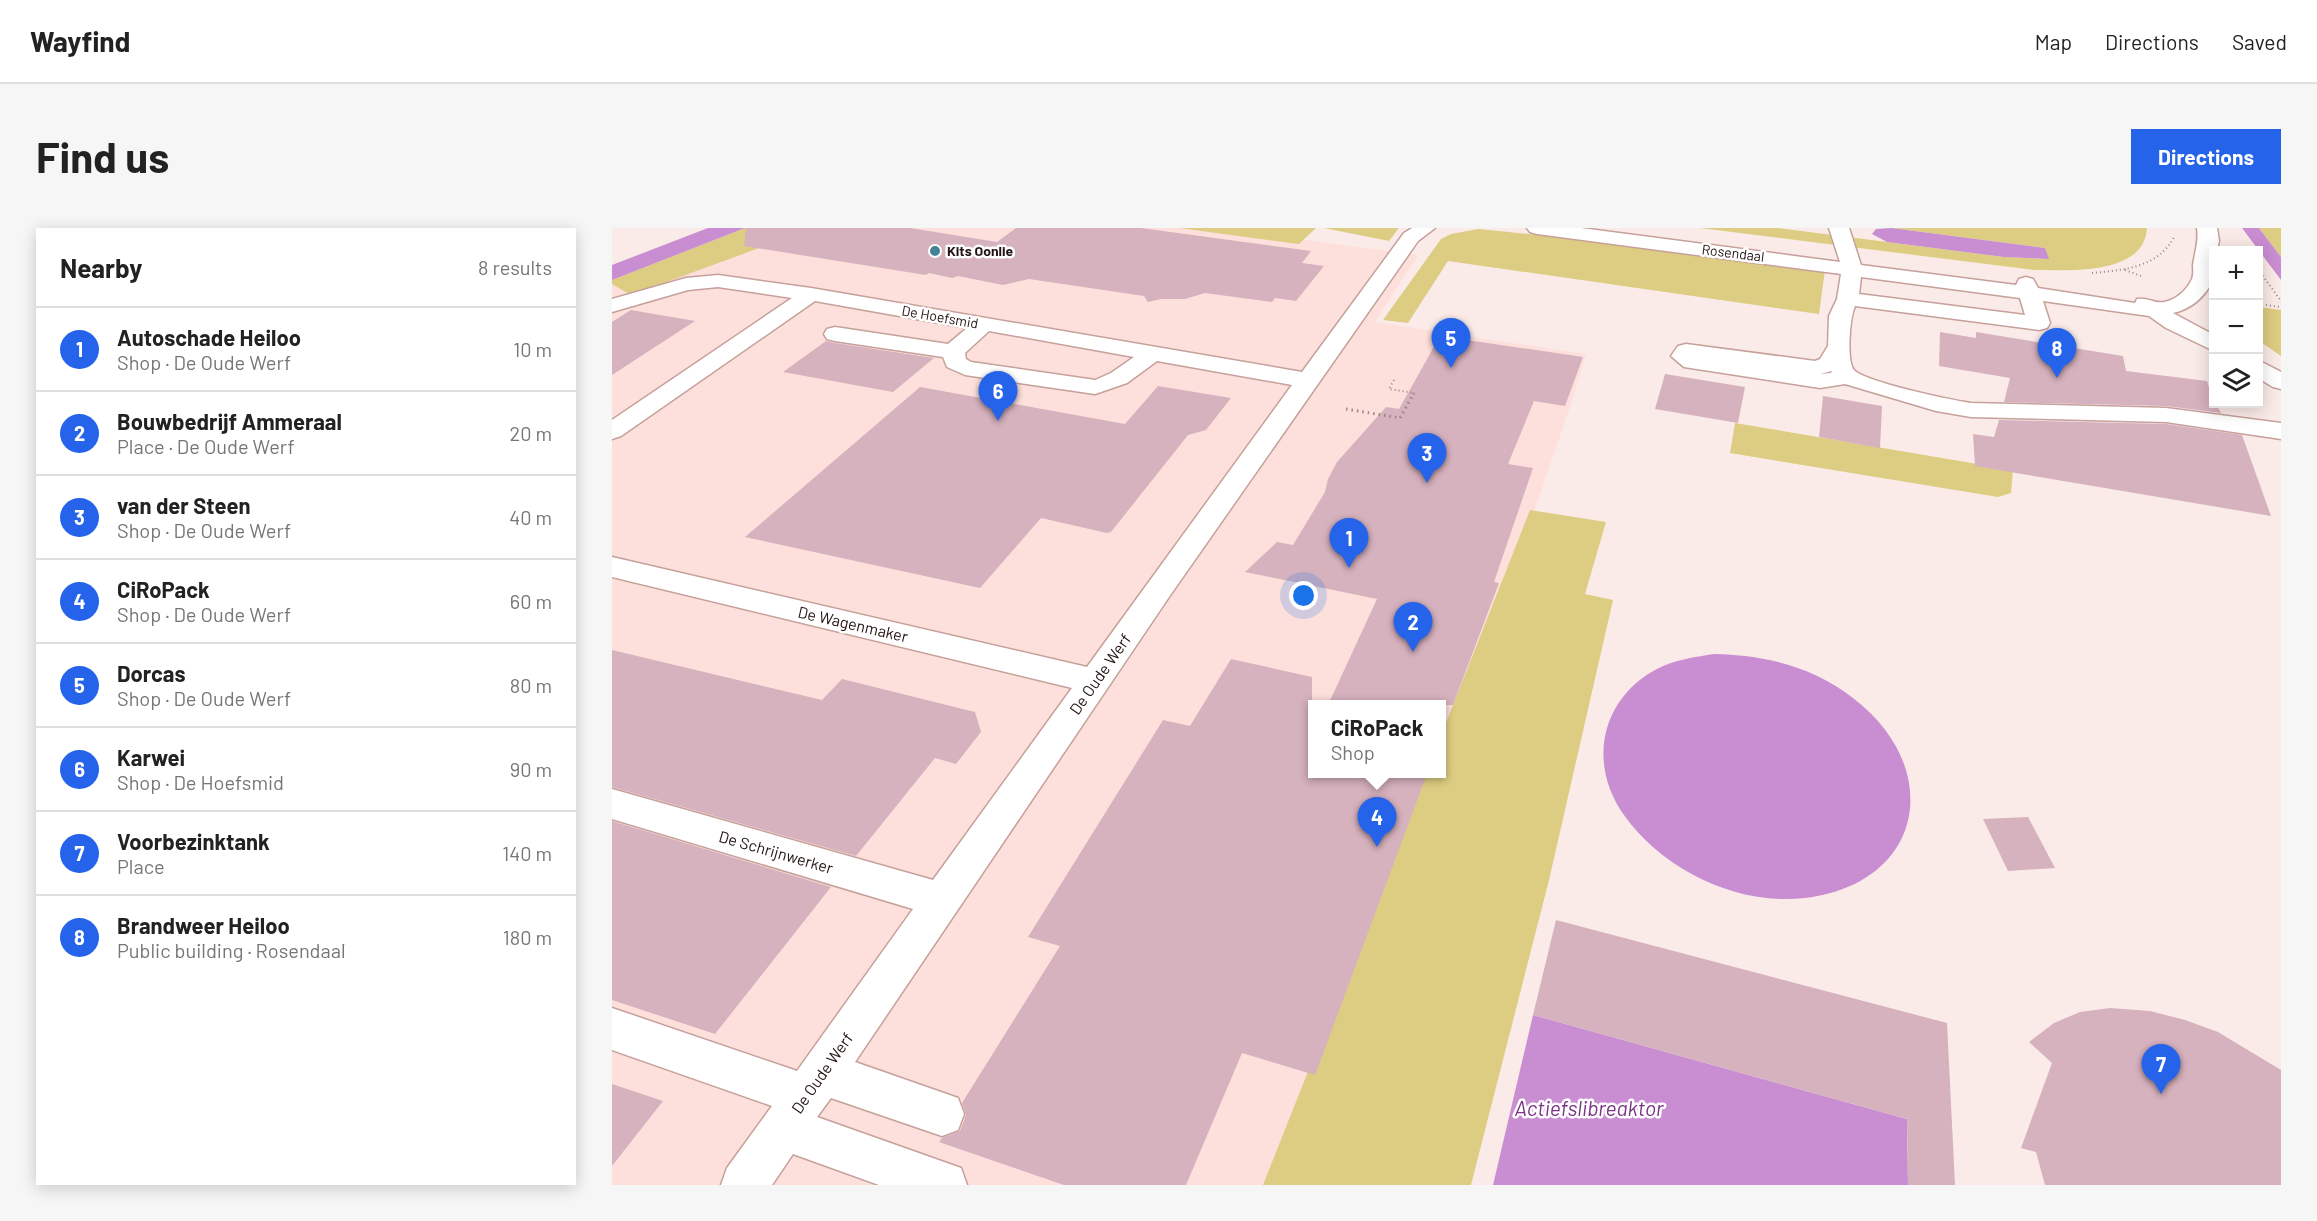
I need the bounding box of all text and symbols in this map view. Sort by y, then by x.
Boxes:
text: Wayfind [30,24,130,58]
text: Map [2035,29,2072,54]
text: Directions [2105,29,2199,54]
text: Saved [2232,29,2287,54]
button: Directions [2131,129,2281,184]
text: Find us [36,131,169,181]
street label: Rosendaal [1701,240,1765,265]
place label: Kits Oonlie [947,242,1014,259]
marker: Kits Oonlie [928,244,942,258]
map controls [2209,246,2263,408]
button: + [2209,246,2263,300]
text: Nearby [60,252,142,283]
text: 8 results [478,255,552,279]
button: − [2209,300,2263,354]
street label: De Hoefsmid [901,301,980,332]
pin: 5 [1432,318,1470,368]
text: Autoschade Heiloo [117,324,301,350]
pin: 8 [2038,328,2076,378]
text: 1 [76,337,83,361]
text: 10 m [513,337,552,361]
text: Shop · De Oude Werf [117,350,291,374]
button: layers [2209,354,2263,408]
pin: 6 [978,372,1018,421]
text: Bouwbedrijf Ammeraal [117,408,342,434]
text: 2 [74,421,85,445]
text: 20 m [509,421,552,445]
text: Place · De Oude Werf [117,434,295,458]
pin: 3 [1408,434,1446,483]
text: van der Steen [117,492,251,518]
text: 3 [74,505,85,529]
text: 40 m [509,505,552,529]
text: Shop · De Oude Werf [117,518,291,542]
pin: 1 [1330,518,1368,568]
text: CiRoPack [117,576,210,602]
your location [1289,581,1318,610]
text: 4 [73,589,86,613]
text: 60 m [510,589,552,613]
text: Shop · De Oude Werf [117,602,291,626]
street label: De Wagenmaker [796,602,910,645]
pin: 2 [1394,602,1432,652]
street label: De Oude Werf [1065,629,1135,718]
text: Dorcas [117,660,185,686]
text: 5 [74,673,85,697]
text: 80 m [510,673,552,697]
text: Shop · De Oude Werf [117,686,291,710]
popup [1308,700,1446,778]
text: CiRoPack [1331,714,1423,740]
text: Shop [1331,740,1375,764]
text: Karwei [117,744,185,770]
text: 6 [74,757,85,781]
text: 90 m [510,757,552,781]
text: Shop · De Hoefsmid [117,770,284,794]
pin: 4 [1358,798,1396,847]
street label: De Schrijnwerker [717,826,836,877]
text: Voorbezinktank [117,828,270,854]
text: 7 [75,841,84,865]
text: 140 m [502,841,552,865]
text: Place [117,854,165,878]
text: Brandweer Heiloo [117,912,290,938]
text: 8 [74,925,85,949]
text: 180 m [503,925,552,949]
text: Public building · Rosendaal [117,938,346,962]
street label: De Oude Werf [787,1028,857,1117]
pin: 7 [2142,1044,2180,1094]
water label: Actiefslibreaktor [1515,1095,1664,1120]

